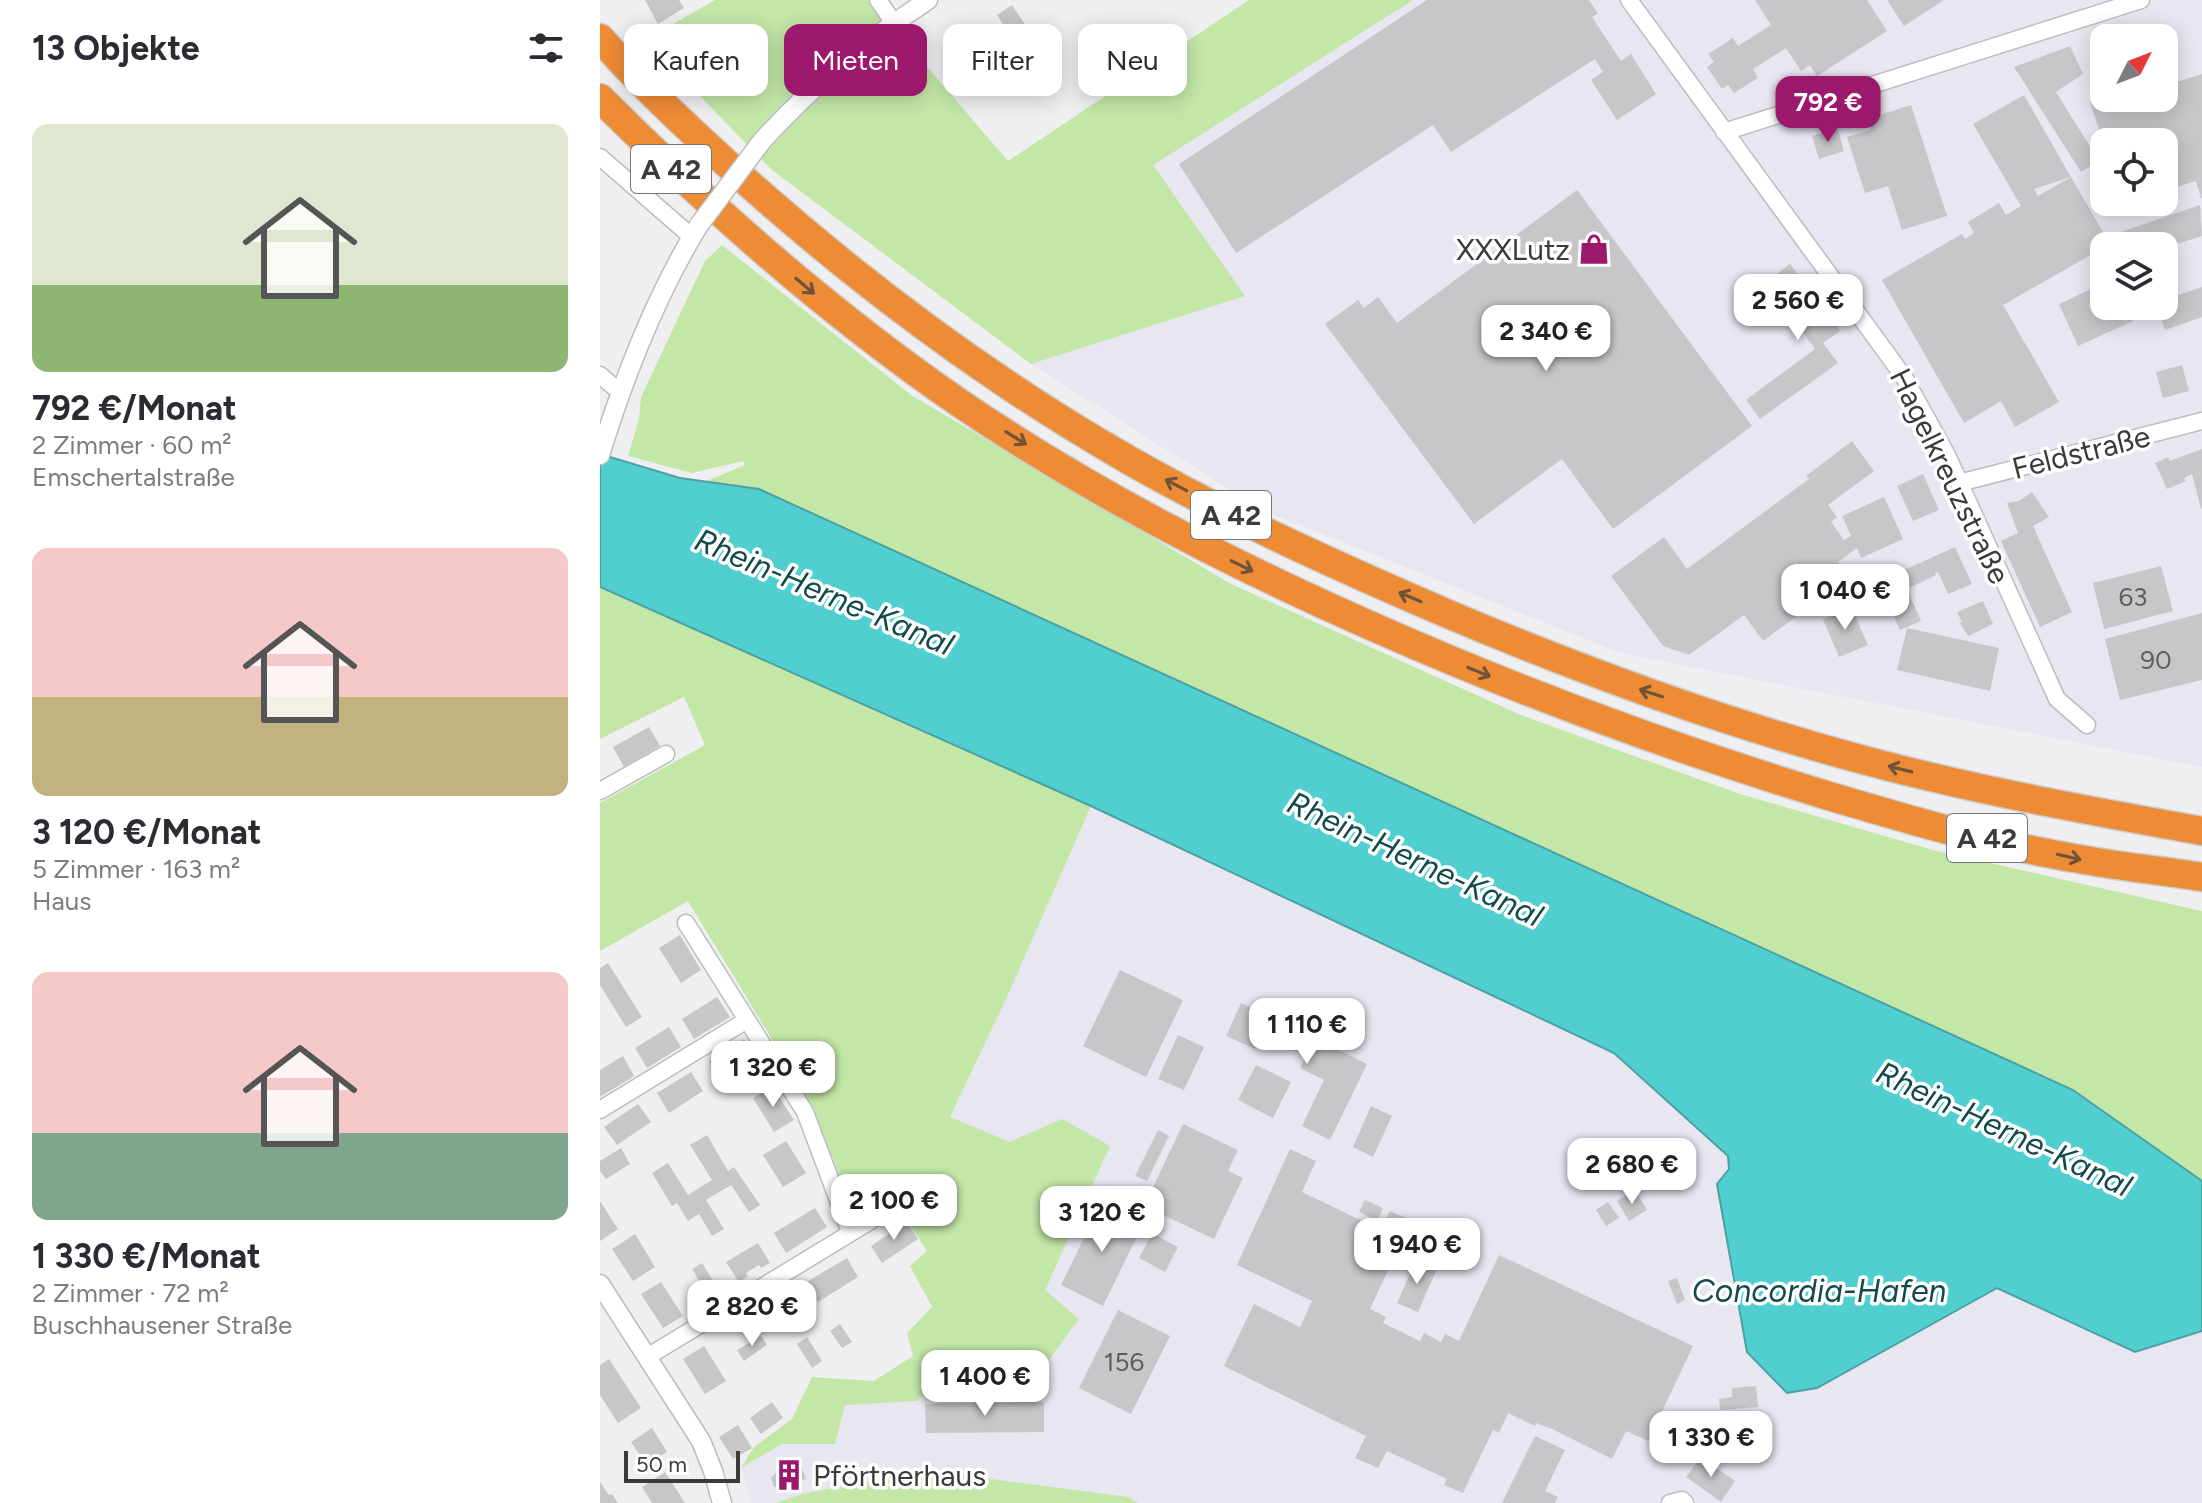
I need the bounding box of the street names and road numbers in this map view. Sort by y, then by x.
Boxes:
road number: A 42 [631,145,711,193]
street label: Hagelkreuzstraße [1882,362,2018,590]
street label: Feldstraße [2008,417,2154,487]
road number: A 42 [1191,491,1271,539]
road number: A 42 [1947,814,2027,862]

